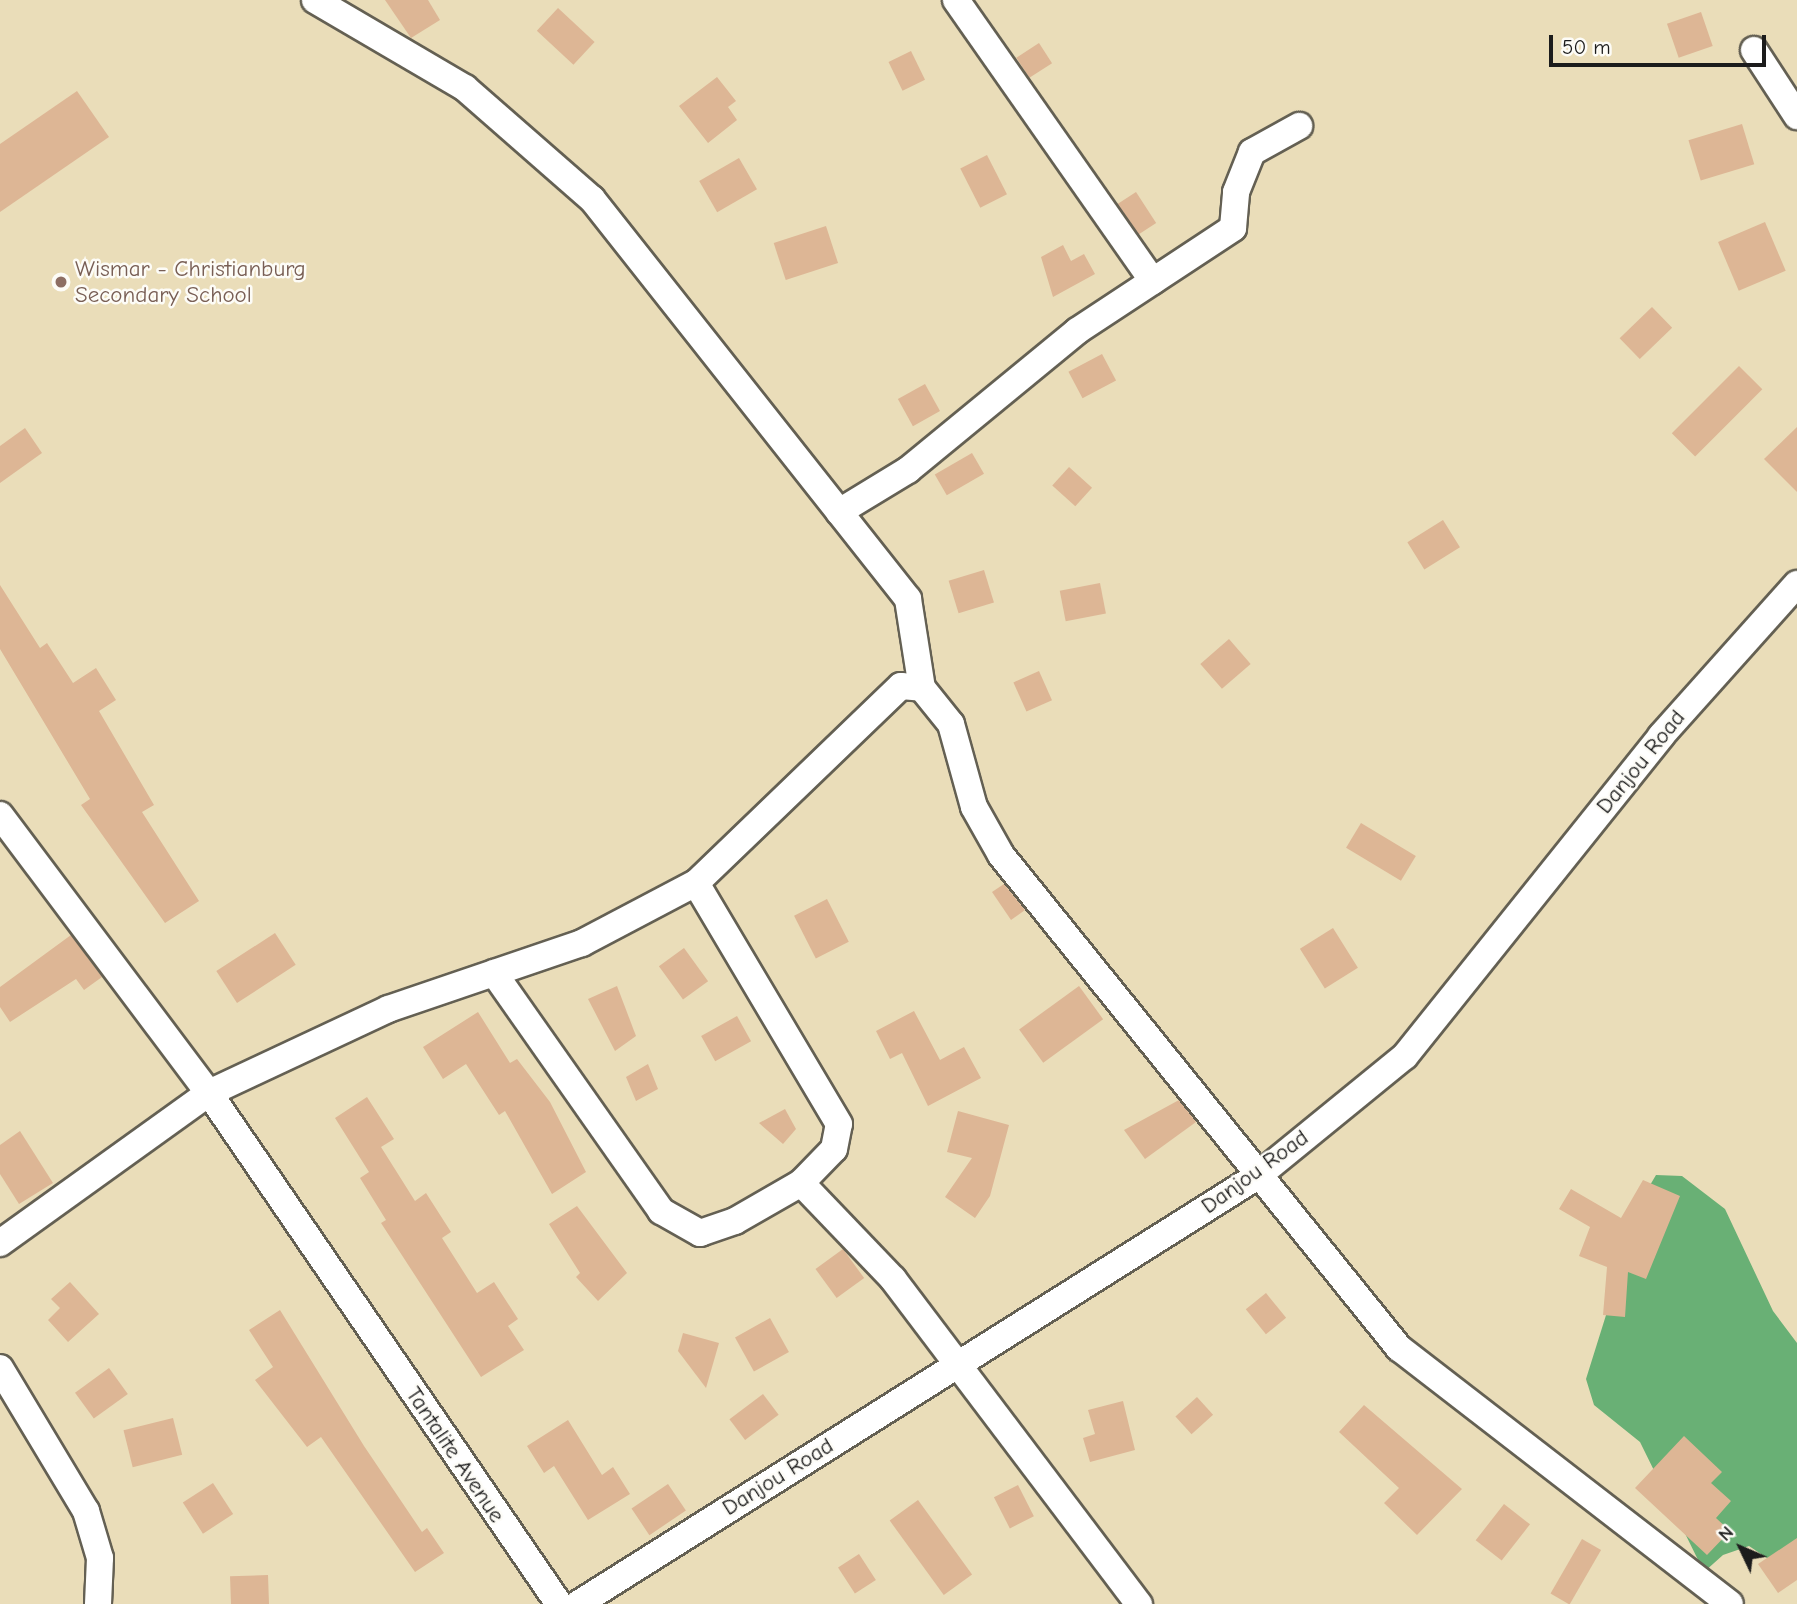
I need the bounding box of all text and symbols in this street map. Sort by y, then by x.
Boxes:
scale bar [1552,21,1769,65]
text: 50 m [1562,35,1611,59]
place label: Wismar - Christianburg Secondary School [75,255,306,309]
marker: Wismar - Christianburg Secondary School [53,274,69,290]
street label: Danjou Road [1591,704,1691,820]
street label: Danjou Road [1196,1124,1314,1220]
street label: Tantalite Avenue [399,1382,511,1528]
street label: Danjou Road [717,1432,839,1522]
north arrow [1706,1513,1776,1583]
text: N [1714,1521,1738,1546]

